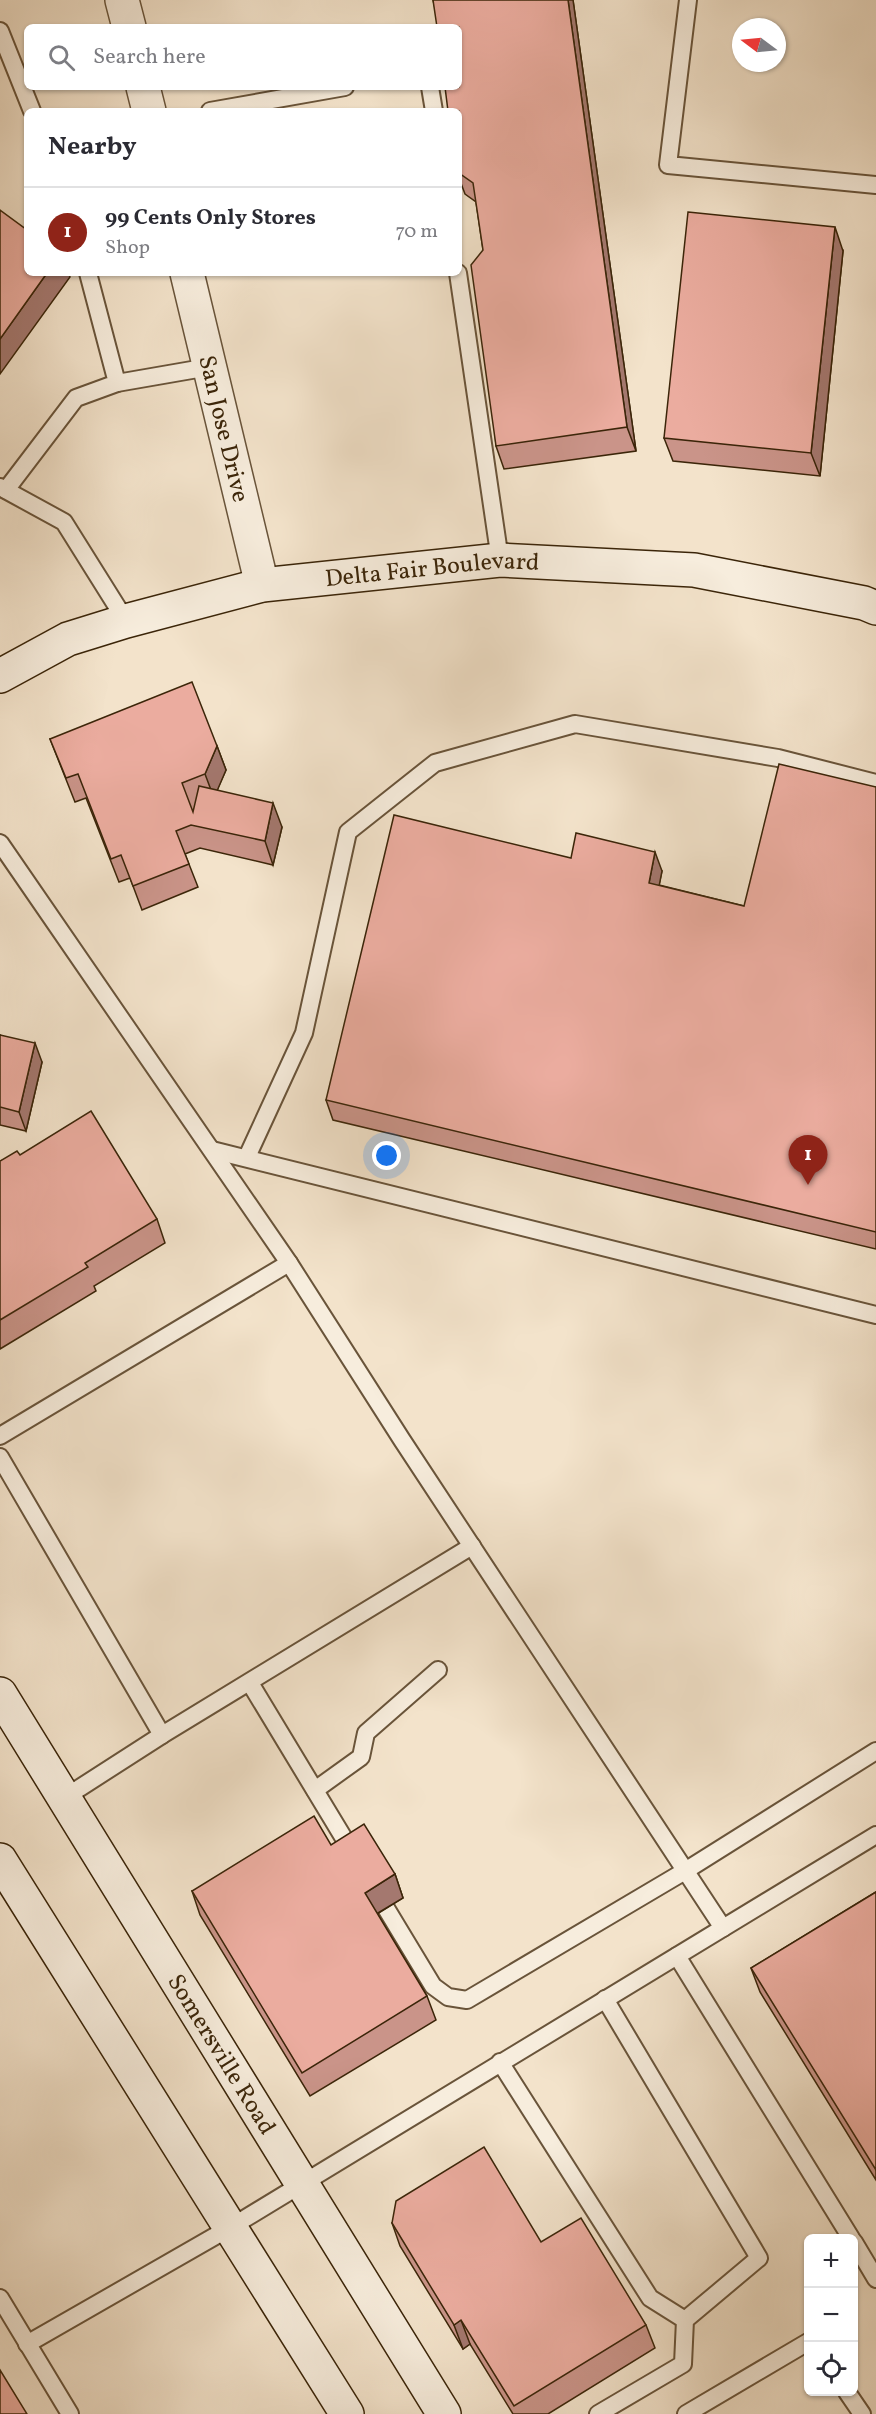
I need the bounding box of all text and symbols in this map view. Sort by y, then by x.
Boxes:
north arrow [732,18,786,72]
search box [24,24,462,90]
icon: search [45,41,78,74]
text: Search here [93,42,206,73]
text: Nearby [48,129,137,165]
text: 99 Cents Only Stores [105,203,316,234]
text: 1 [63,218,72,246]
text: 70 m [395,218,438,246]
text: Shop [105,234,150,262]
street label: San Jose Drive [188,352,257,506]
street label: Delta Fair Boulevard [324,545,540,597]
pin: 1 [788,1136,828,1185]
your location [372,1141,401,1170]
street label: Somersville Road [158,1968,283,2142]
map controls [804,2234,858,2396]
button: + [804,2234,858,2288]
button: − [804,2288,858,2342]
button: locate [804,2342,858,2396]

